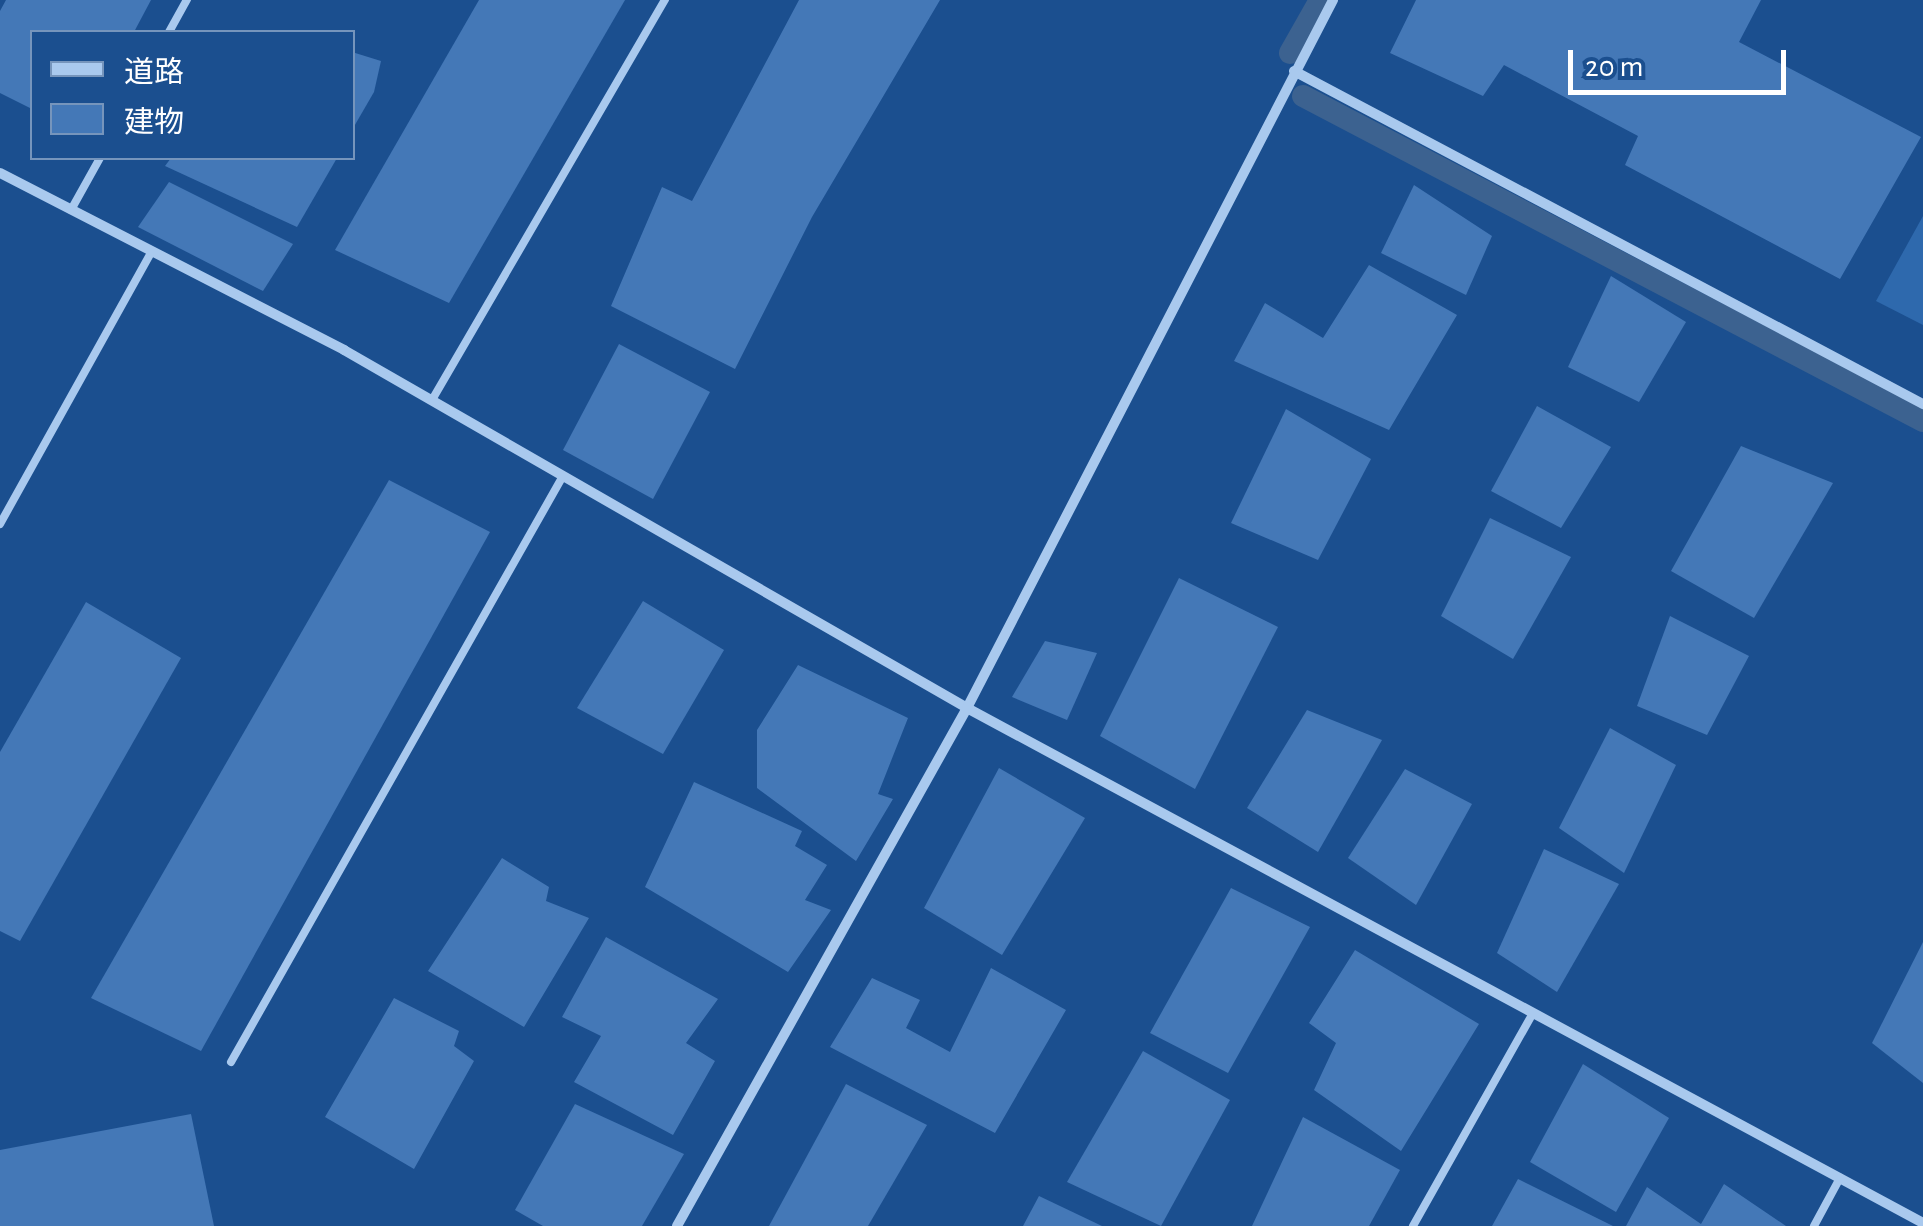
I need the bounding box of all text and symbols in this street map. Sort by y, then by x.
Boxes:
legend [30,30,355,160]
scale bar [1573,30,1790,92]
text: 20 m [1585,52,1643,82]
text: 道路 [124,58,184,88]
text: 建物 [124,108,184,138]

